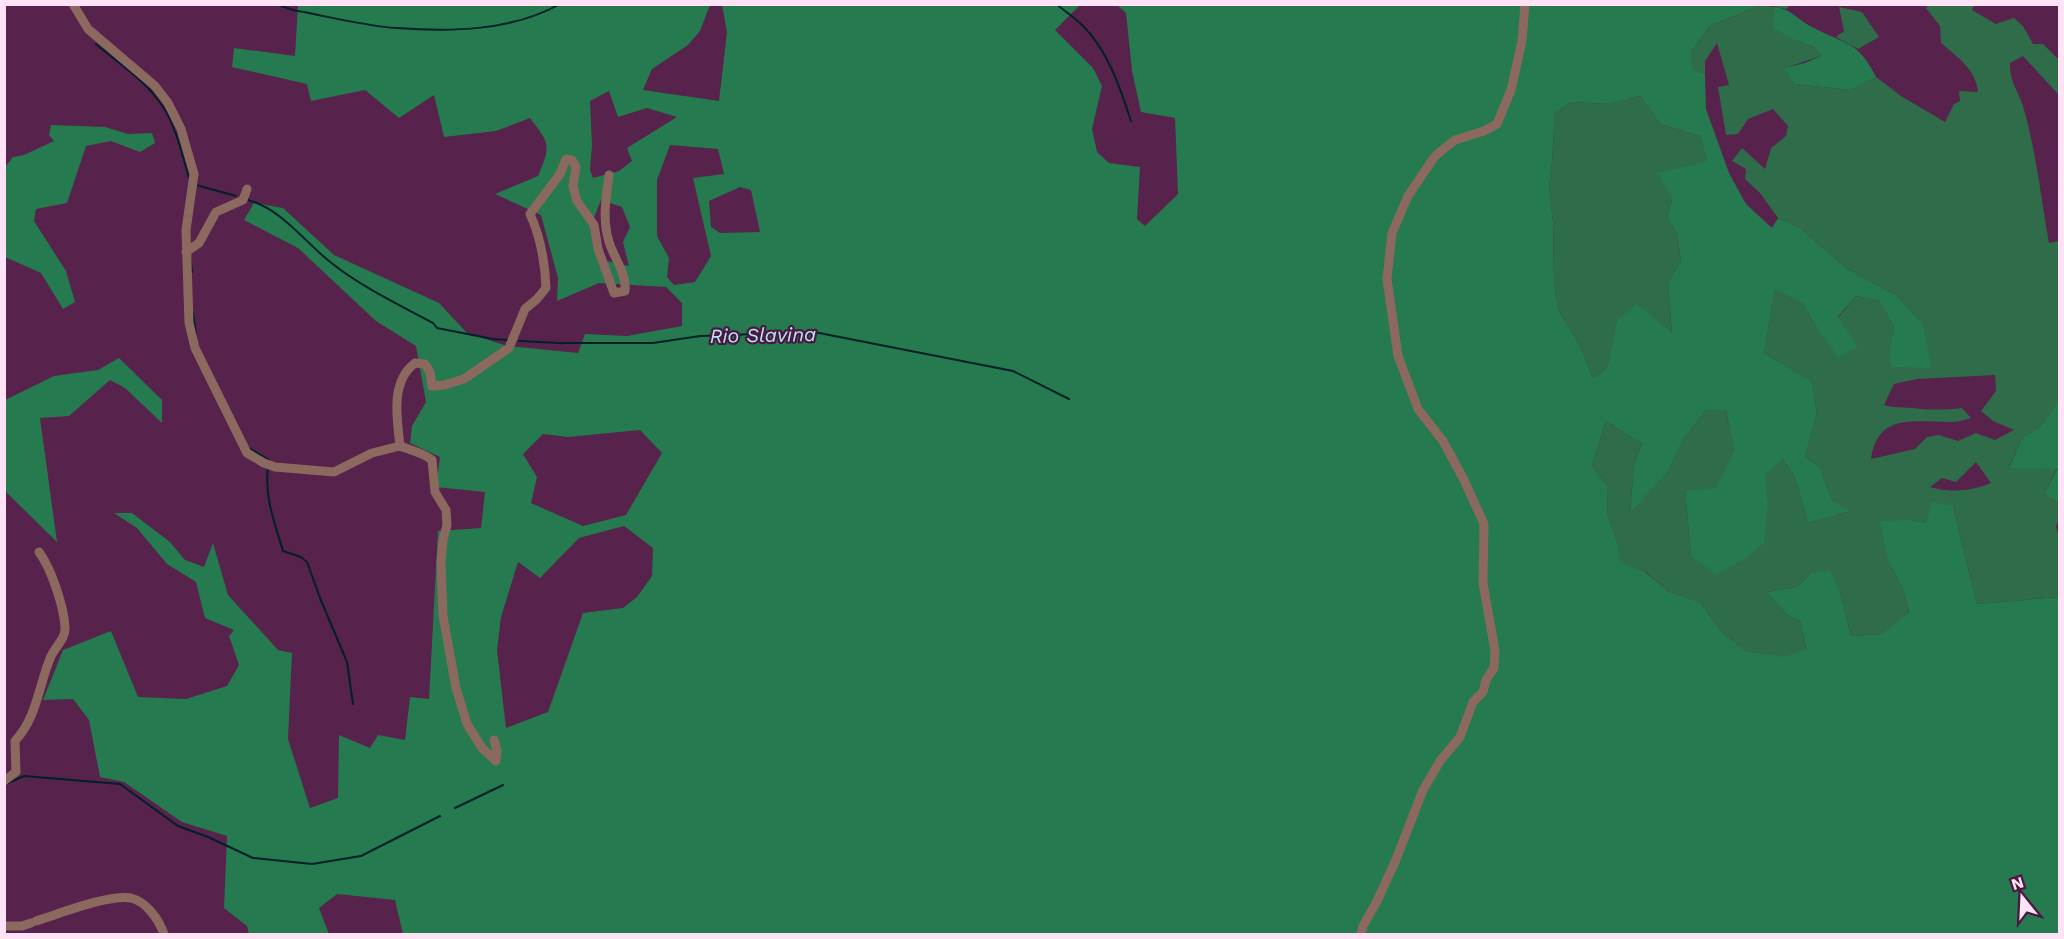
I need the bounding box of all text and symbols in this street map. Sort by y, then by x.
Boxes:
water label: Rio Slavina [709,322,817,348]
north arrow [1992,867,2052,927]
text: N [2009,872,2026,894]

